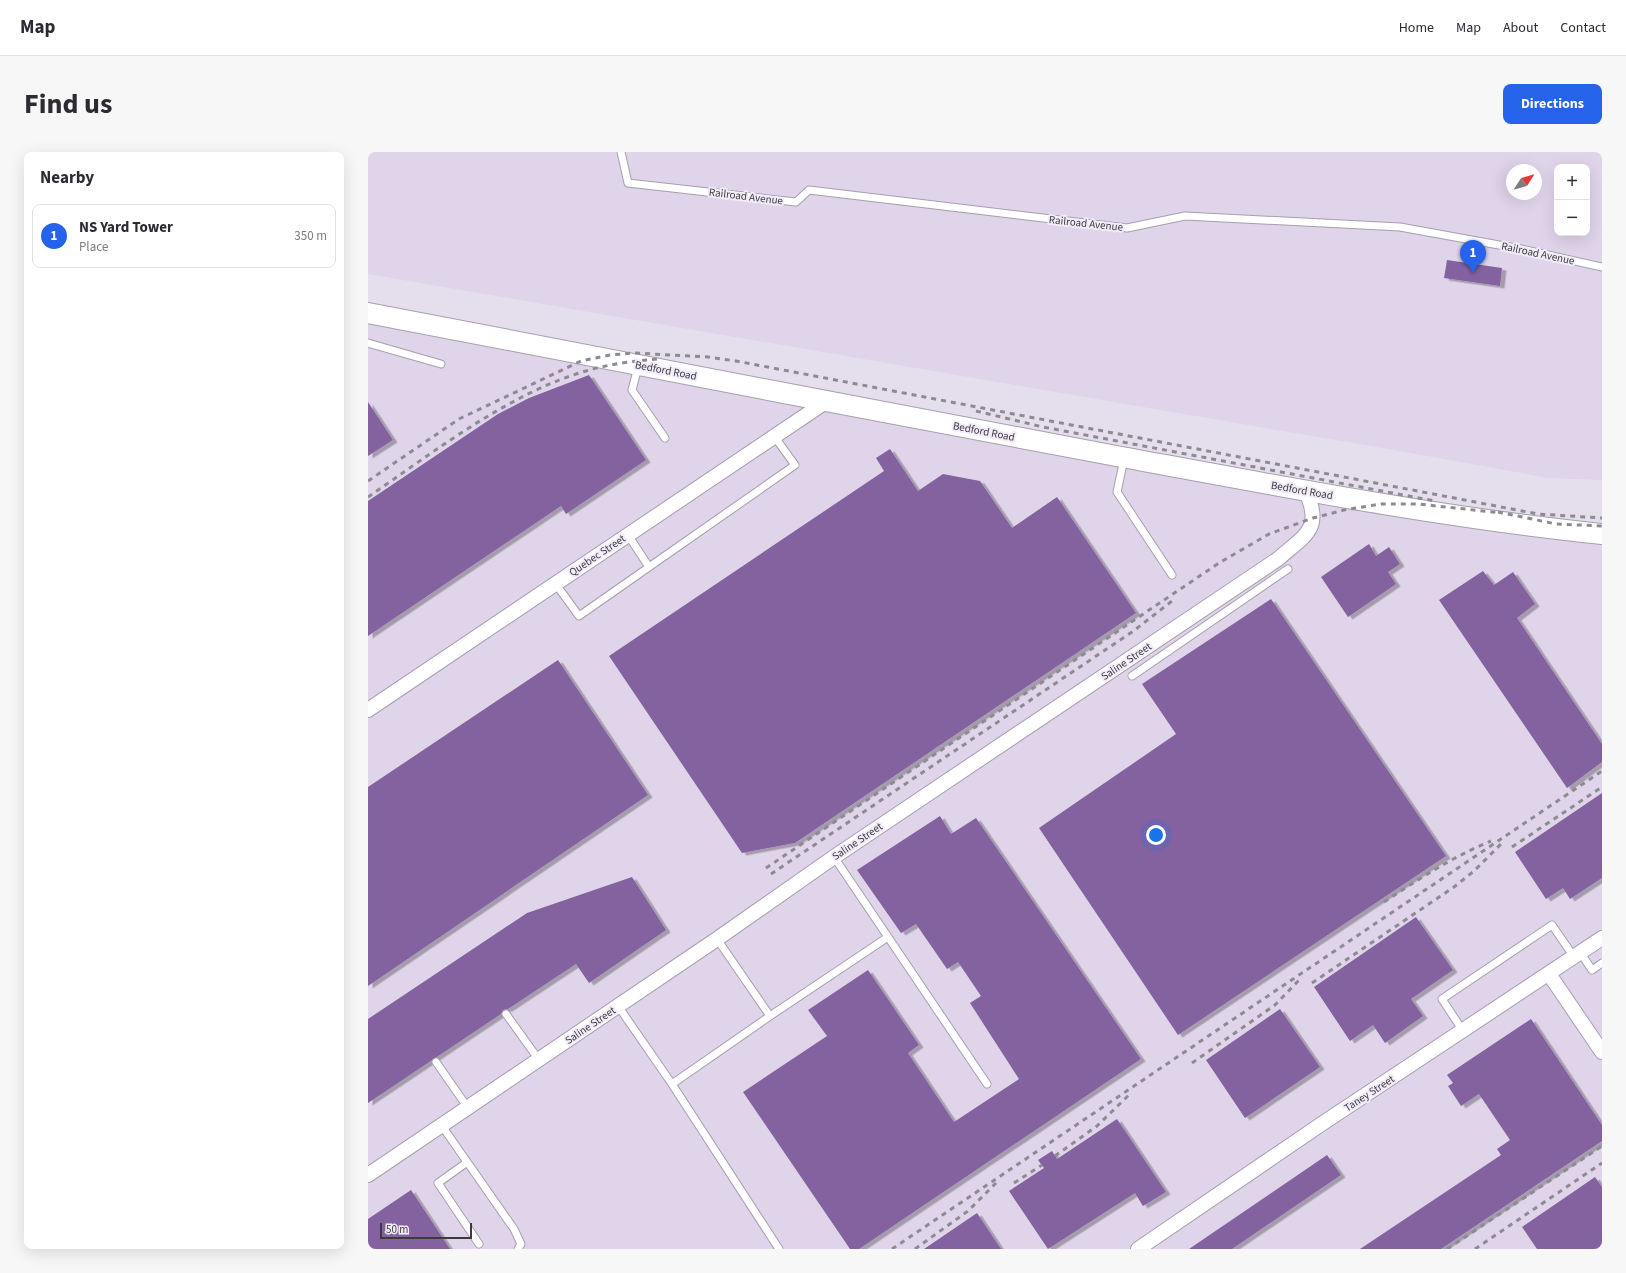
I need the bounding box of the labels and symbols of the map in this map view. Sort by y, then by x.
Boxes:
north arrow [1506,164,1542,200]
street label: Railroad Avenue [708,185,784,209]
street label: Railroad Avenue [1048,212,1124,235]
street label: Railroad Avenue [1500,238,1576,269]
pin: 1 [1460,240,1486,273]
street label: Bedford Road [634,357,698,384]
street label: Bedford Road [952,418,1016,445]
street label: Bedford Road [1270,478,1334,503]
street label: Quebec Street [566,531,629,580]
street label: Saline Street [1098,639,1155,684]
street label: Saline Street [829,819,886,864]
your location [1146,825,1166,845]
street label: Saline Street [562,1003,619,1048]
street label: Taney Street [1341,1071,1398,1115]
scale bar [380,1221,472,1240]

